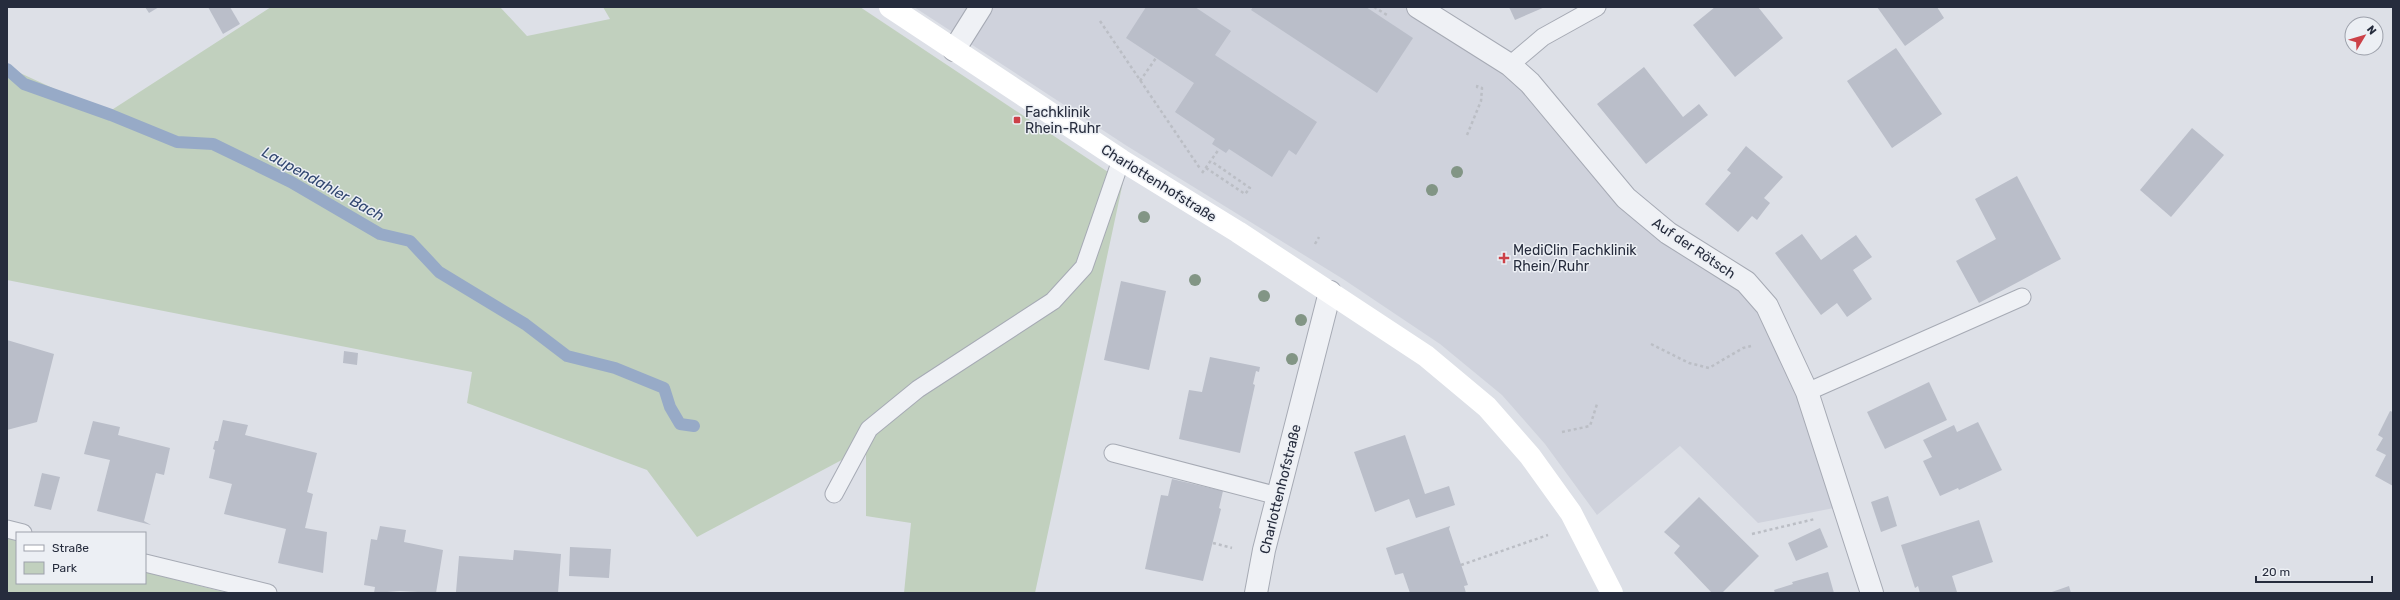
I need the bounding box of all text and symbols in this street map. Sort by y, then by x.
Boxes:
north arrow [2344,16,2384,56]
text: N [2364,23,2379,37]
place label: Fachklinik Rhein-Ruhr [1025,104,1101,137]
marker: Fachklinik Rhein-Ruhr [1012,115,1022,125]
street label: Charlottenhofstraße [1098,141,1220,226]
water label: Laupendahler Bach [259,143,387,225]
street label: Auf der Rötsch [1649,214,1739,283]
place label: MediClin Fachklinik Rhein/Ruhr [1513,242,1637,275]
marker: MediClin Fachklinik Rhein/Ruhr [1498,252,1510,264]
street label: Charlottenhofstraße [1256,422,1305,556]
legend [16,532,146,584]
text: Straße [52,541,89,555]
scale bar [2256,558,2372,584]
text: Park [52,561,78,575]
text: 20 m [2262,565,2290,579]

